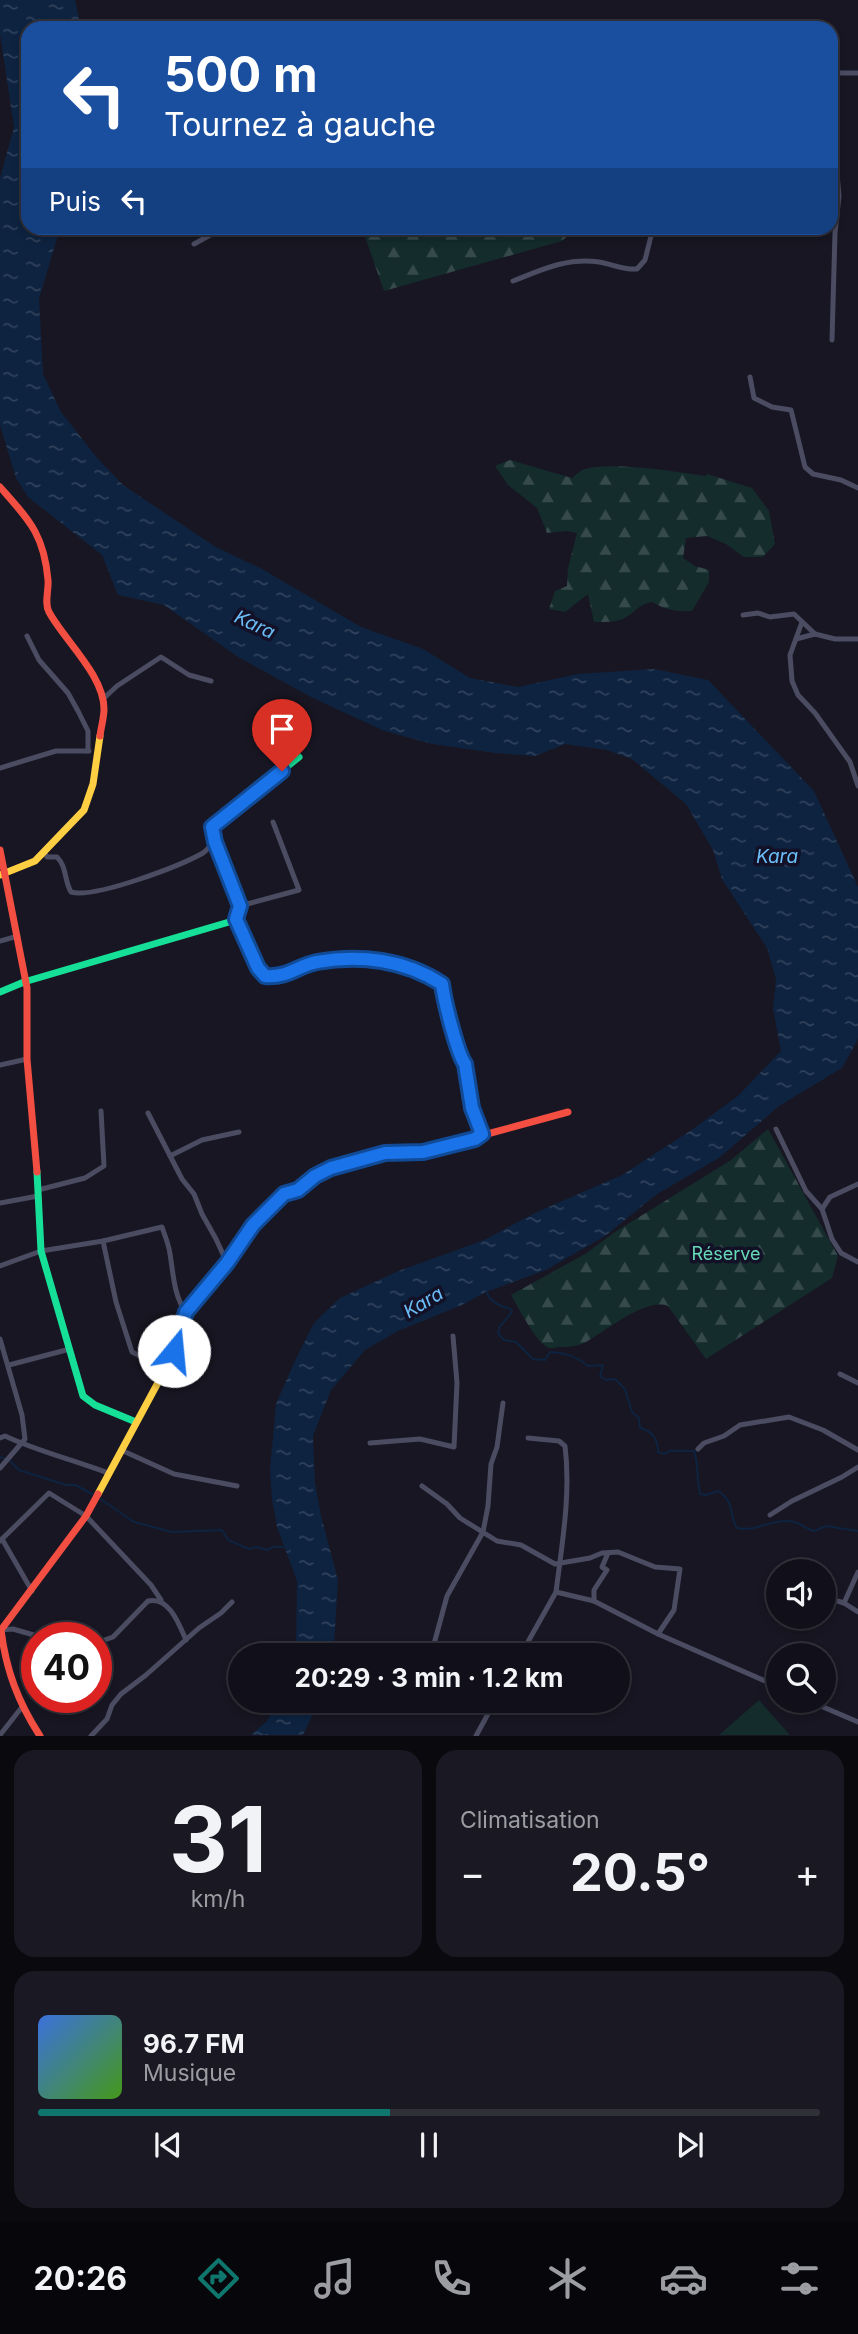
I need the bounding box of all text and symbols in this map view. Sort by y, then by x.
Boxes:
text: 500 m [164,45,318,104]
icon: left [49,49,140,140]
text: Tournez à gauche [164,105,436,144]
icon: left [115,182,153,220]
text: Puis [49,186,101,217]
water label: Kara [231,605,279,644]
pin [252,699,312,771]
icon: arrive [263,710,301,748]
water label: Kara [756,845,798,868]
park label: Réserve [691,1243,761,1264]
water label: Kara [399,1282,448,1323]
position arrow [137,1314,211,1388]
map controls [766,1559,836,1713]
button: sound [766,1559,836,1629]
speed limit sign: 40 [21,1622,112,1713]
button: search [766,1643,836,1713]
text: 20:29 · 3 min · 1.2 km [295,1662,564,1693]
text: 31 [169,1784,267,1894]
text: Climatisation [460,1806,600,1834]
text: 20.5° [570,1841,710,1904]
text: − [460,1850,485,1896]
text: + [795,1850,820,1896]
text: km/h [191,1885,245,1913]
text: 96.7 FM [143,2028,245,2059]
text: Musique [143,2059,236,2087]
icon: previous [149,2126,187,2164]
icon: pause [410,2126,448,2164]
icon: next [671,2126,709,2164]
icon: directions [194,2254,243,2303]
icon: music [310,2254,359,2303]
icon: phone [427,2254,476,2303]
icon: climate [543,2254,592,2303]
icon: car [659,2254,708,2303]
icon: filters [775,2254,824,2303]
text: 20:26 [34,2259,127,2298]

